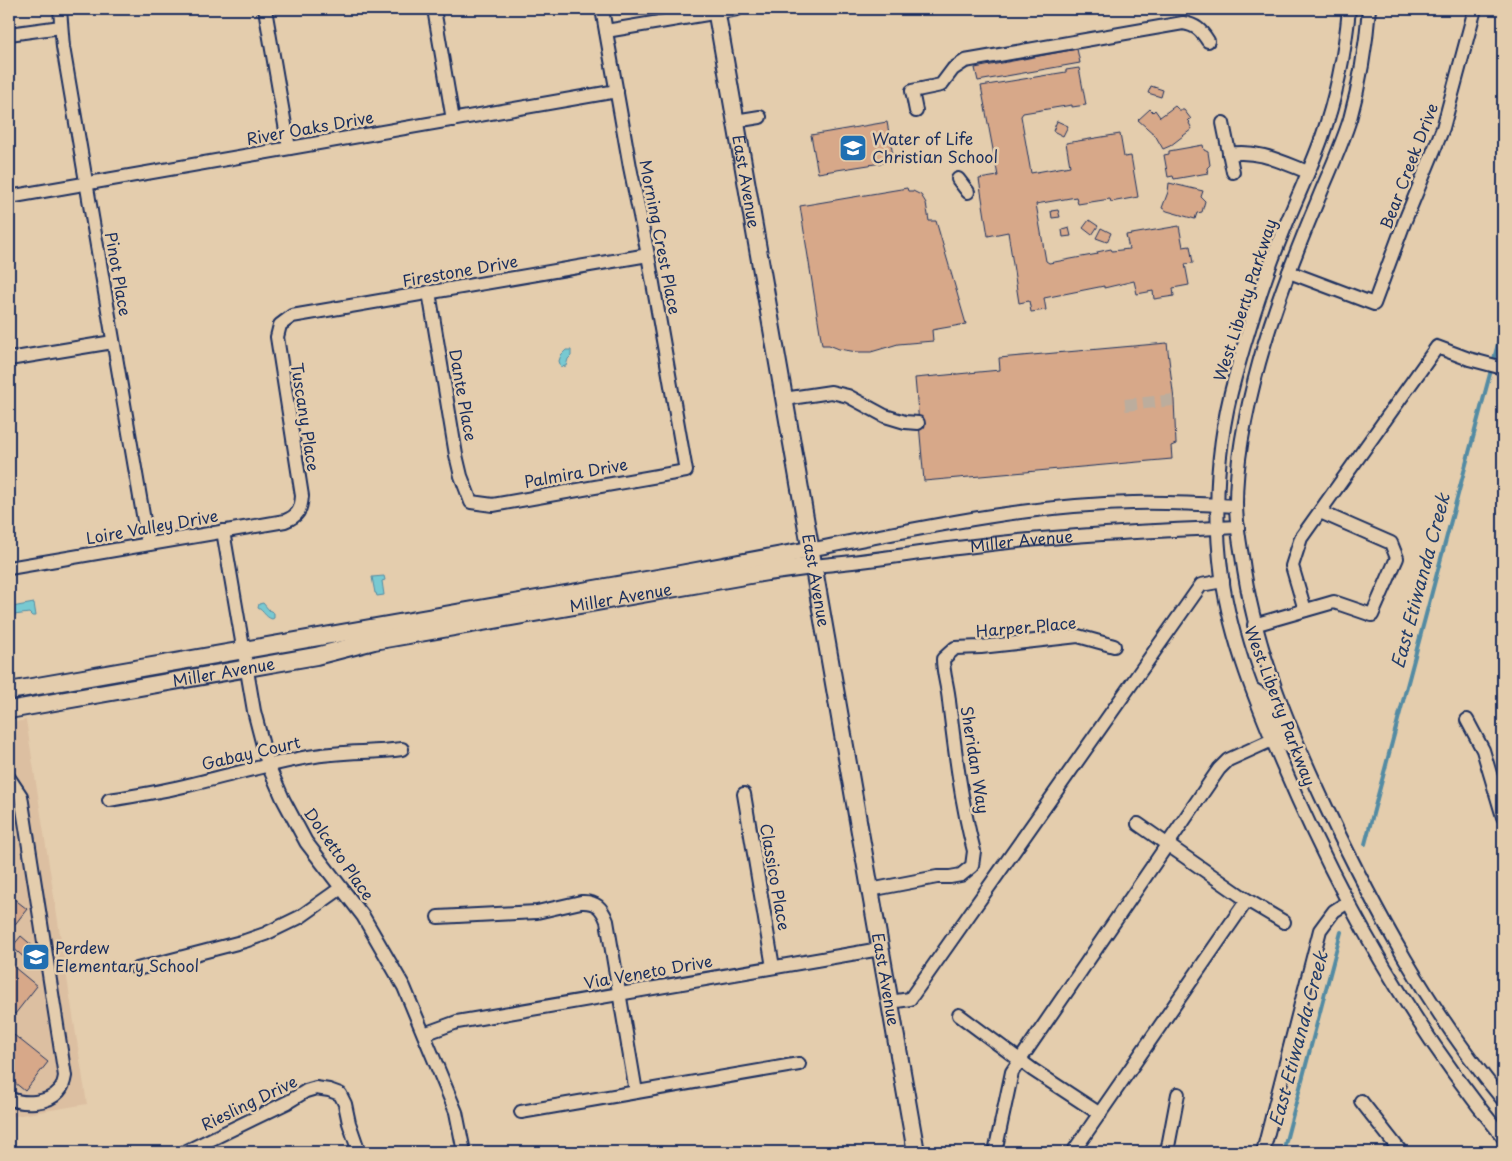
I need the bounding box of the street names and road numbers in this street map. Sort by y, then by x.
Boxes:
street label: Bear Creek Drive [1373,99,1443,232]
street label: River Oaks Drive [244,104,376,150]
street label: East Avenue [727,133,767,230]
street label: Morning Crest Place [634,157,688,316]
street label: West Liberty Parkway [1206,215,1282,384]
street label: Pinot Place [100,230,138,318]
street label: Firestone Drive [400,248,520,292]
street label: Dante Place [444,347,484,443]
street label: Tuscany Place [286,361,326,473]
street label: Palmira Drive [522,451,630,493]
street label: Loire Valley Drive [84,503,220,549]
street label: Miller Avenue [969,523,1074,557]
street label: East Avenue [797,532,837,629]
street label: Miller Avenue [567,576,674,617]
street label: Harper Place [975,610,1077,642]
street label: West Liberty Parkway [1239,622,1322,789]
street label: Miller Avenue [171,650,277,692]
street label: Sheridan Way [956,704,996,815]
street label: Gabay Court [199,729,303,775]
street label: Dolcetto Place [299,802,381,905]
street label: Classico Place [755,821,797,932]
street label: East Avenue [867,931,907,1028]
street label: Via Veneto Drive [582,948,714,994]
street label: Riesling Drive [196,1068,301,1136]

